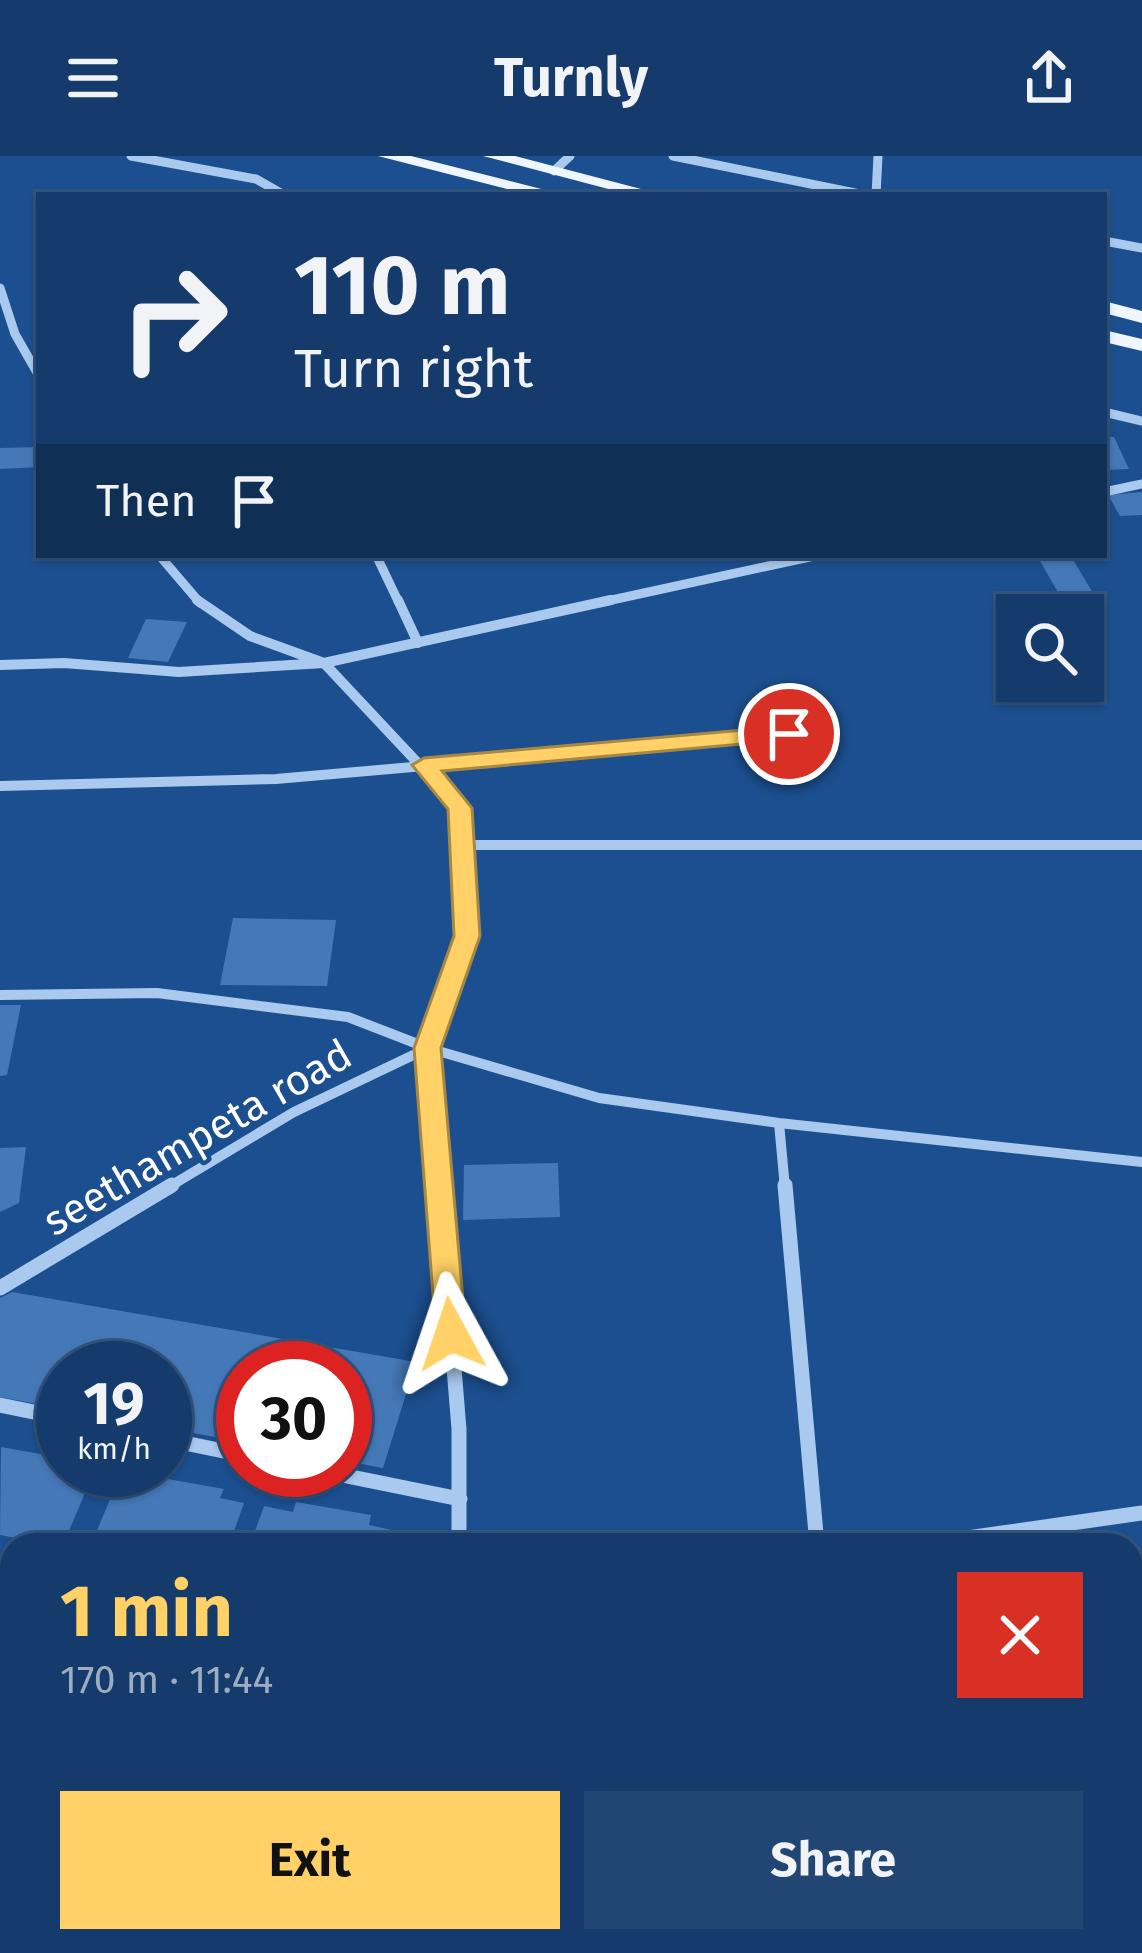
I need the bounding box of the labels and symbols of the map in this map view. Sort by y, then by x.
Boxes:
pin [738,683,840,785]
street label: seethampeta road [34,1029,361,1246]
position arrow [388,1271,514,1397]
speed limit sign: 30 [216,1341,372,1497]

